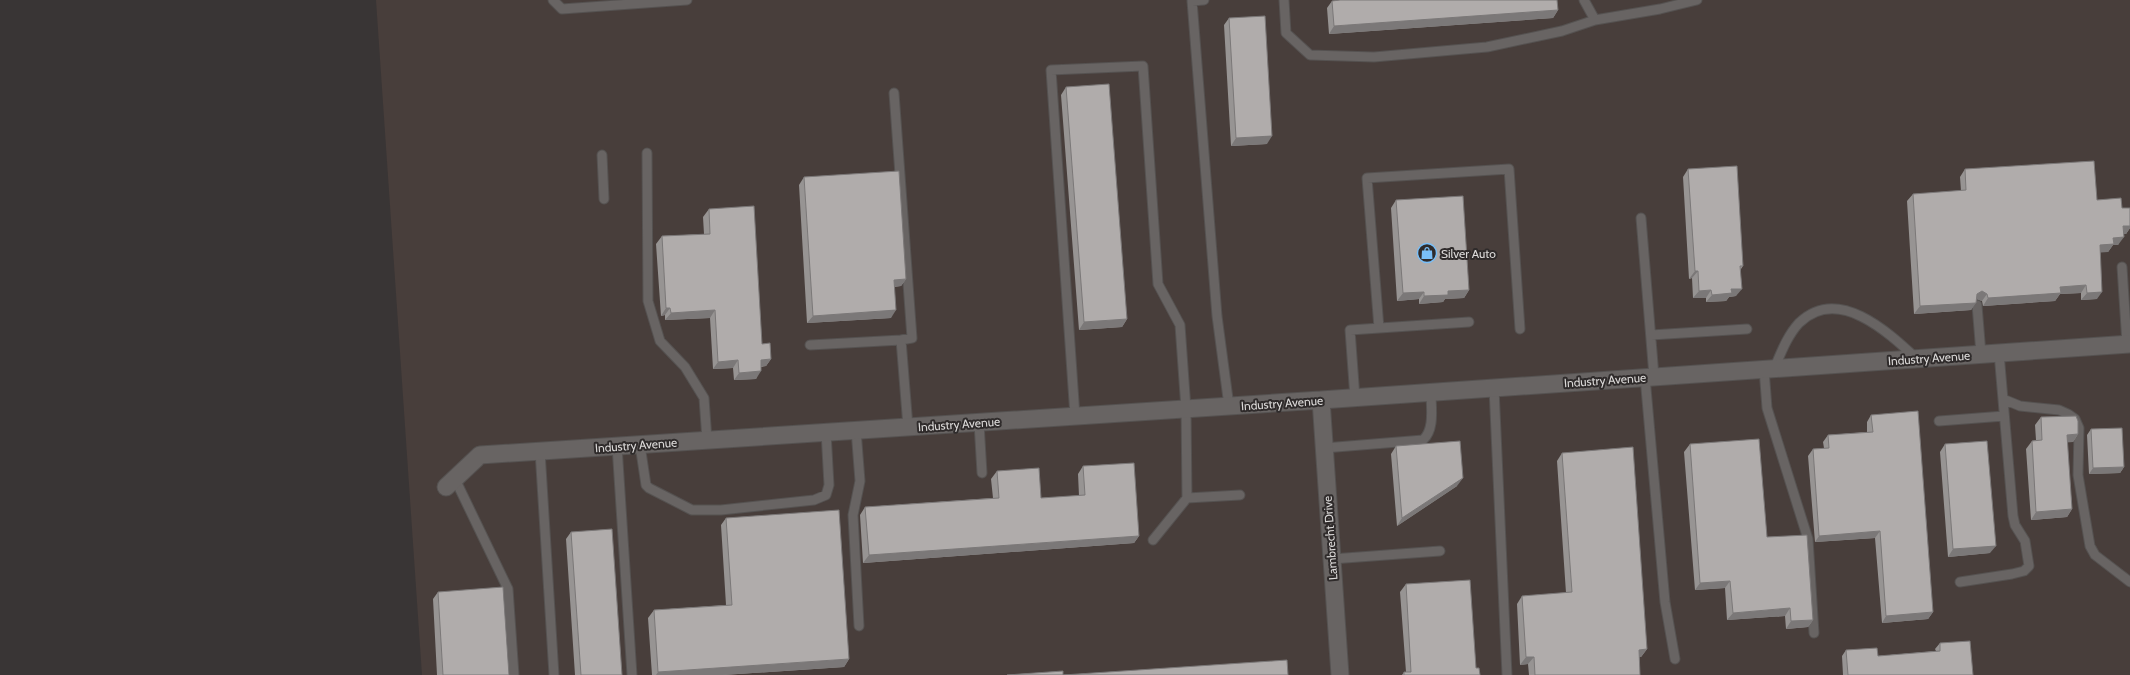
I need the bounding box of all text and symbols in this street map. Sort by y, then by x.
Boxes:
shop icon: Silver Auto [1416,242,1438,264]
place label: Silver Auto [1441,246,1496,261]
street label: Industry Avenue [1887,348,1971,368]
street label: Industry Avenue [1563,370,1647,390]
street label: Industry Avenue [1240,393,1324,413]
street label: Industry Avenue [917,414,1001,434]
street label: Industry Avenue [594,435,678,455]
street label: Lambrecht Drive [1320,495,1340,581]

